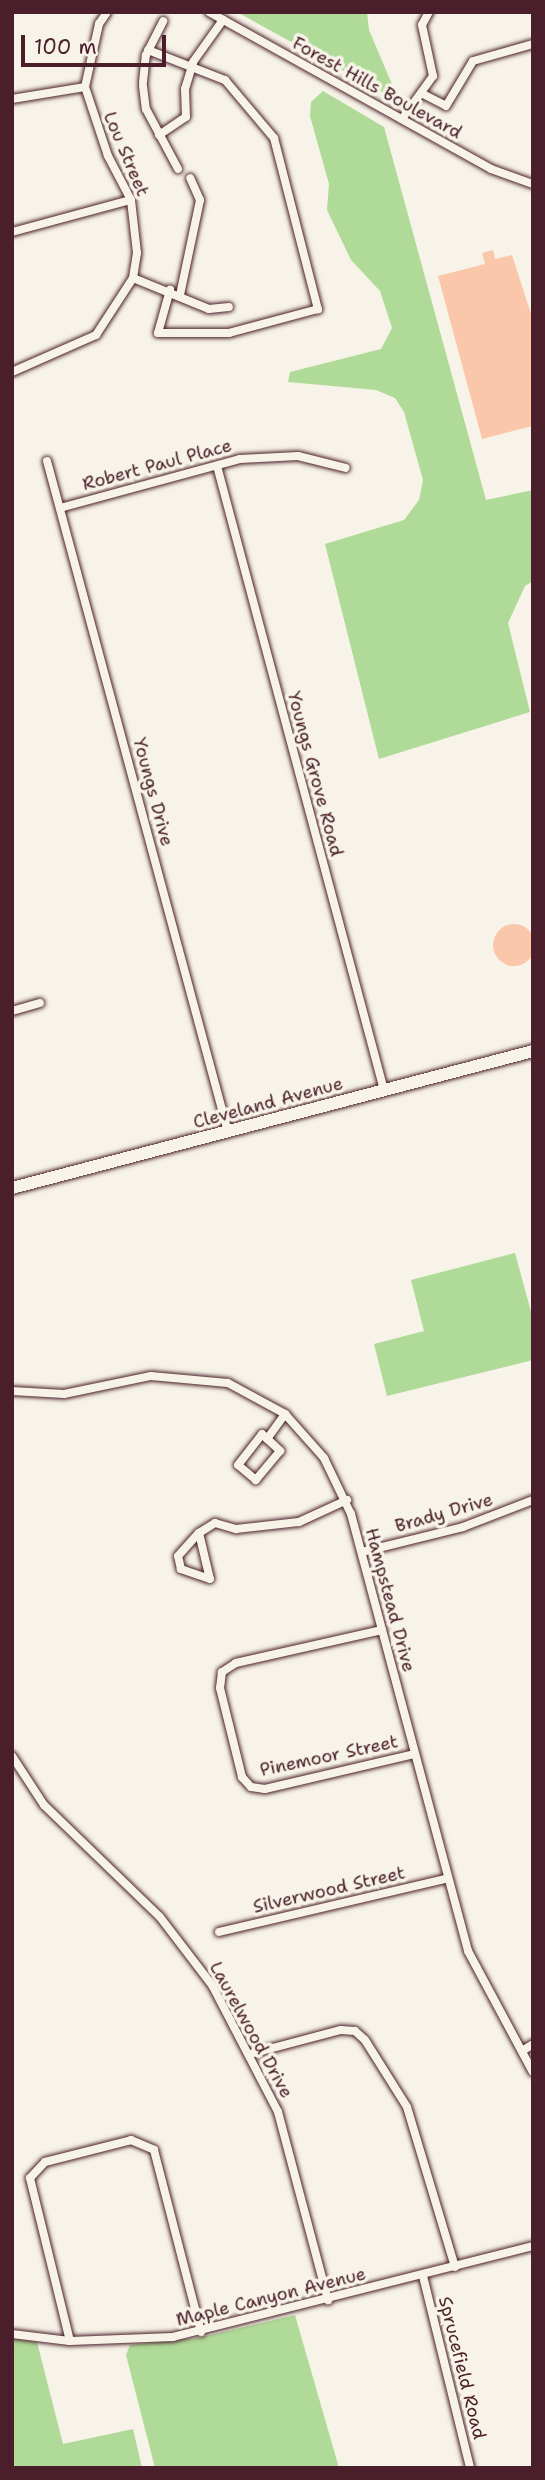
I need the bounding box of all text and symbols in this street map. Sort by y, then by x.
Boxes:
scale bar [24,21,170,65]
street label: Forest Hills Boulevard [289,32,465,144]
text: 100 m [34,33,97,61]
street label: Lou Street [99,108,153,200]
street label: Robert Paul Place [80,435,234,495]
street label: Youngs Grove Road [283,689,347,859]
street label: Youngs Drive [128,735,178,849]
street label: Cleveland Avenue [191,1073,345,1133]
street label: Brady Drive [393,1489,495,1537]
street label: Hampstead Drive [360,1526,420,1674]
street label: Pinemoor Street [258,1731,400,1781]
street label: Silverwood Street [251,1862,407,1918]
street label: Laurelwood Drive [205,1958,297,2102]
street label: Maple Canyon Avenue [174,2263,368,2331]
street label: Sprucefield Road [434,2294,490,2442]

